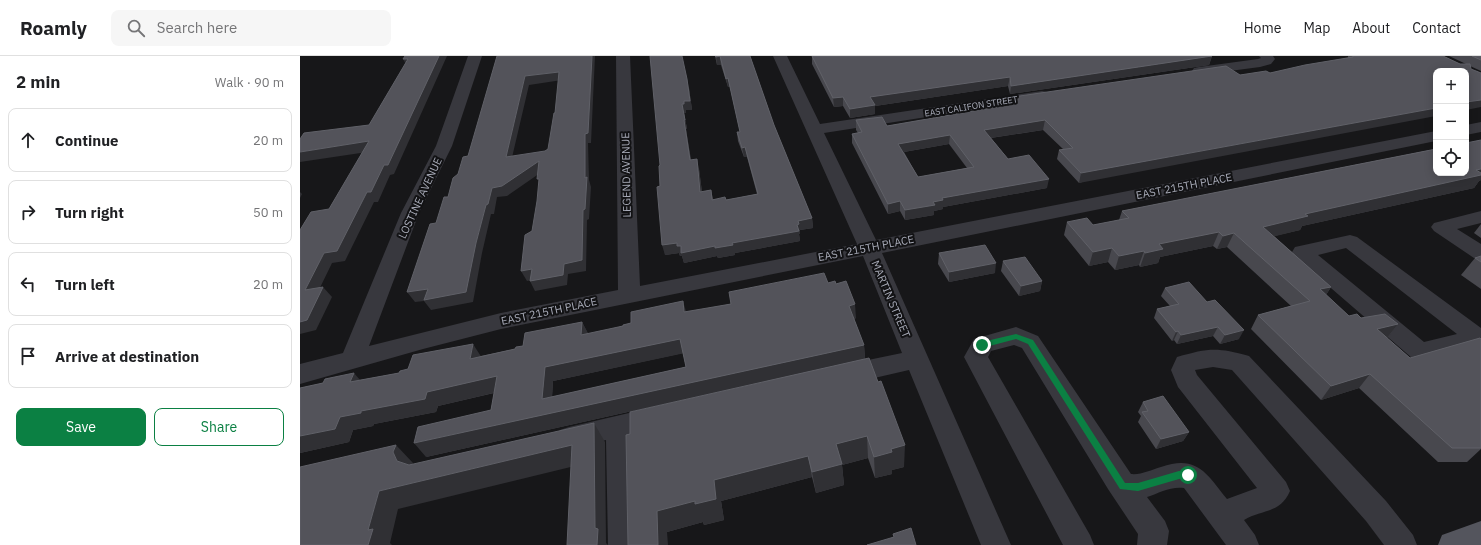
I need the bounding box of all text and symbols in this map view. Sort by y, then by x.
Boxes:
search box [111,10,391,46]
text: Roamly [20,16,87,40]
icon: search [125,17,147,39]
text: Search here [157,18,237,37]
text: Home [1244,19,1281,37]
text: Map [1303,19,1330,37]
text: About [1352,19,1390,37]
text: Contact [1412,19,1461,37]
map controls [1433,68,1469,176]
button: + [1433,68,1469,104]
text: 2 min [16,71,60,93]
text: Walk · 90 m [215,74,284,91]
street label: EAST CALIFON STREET [924,93,1018,119]
button: − [1433,104,1469,140]
icon: ahead [17,129,39,151]
text: Continue [55,131,119,150]
text: 20 m [253,132,283,149]
street label: LEGEND AVENUE [618,132,634,218]
button: locate [1433,140,1469,176]
street label: LOSTINE AVENUE [395,155,445,241]
street label: EAST 215TH PLACE [1135,170,1233,202]
icon: right [17,201,39,223]
text: Turn right [55,203,124,222]
text: 50 m [253,204,283,221]
street label: EAST 215TH PLACE [817,232,915,264]
street label: MARTIN STREET [868,258,914,340]
icon: left [17,273,39,295]
text: Turn left [55,275,115,294]
text: 20 m [253,276,283,293]
street label: EAST 215TH PLACE [500,294,598,328]
route end [973,336,991,354]
icon: arrive [17,345,39,367]
text: Arrive at destination [55,347,199,366]
button: Save [16,408,146,446]
button: Share [154,408,284,446]
route start [1179,466,1197,484]

